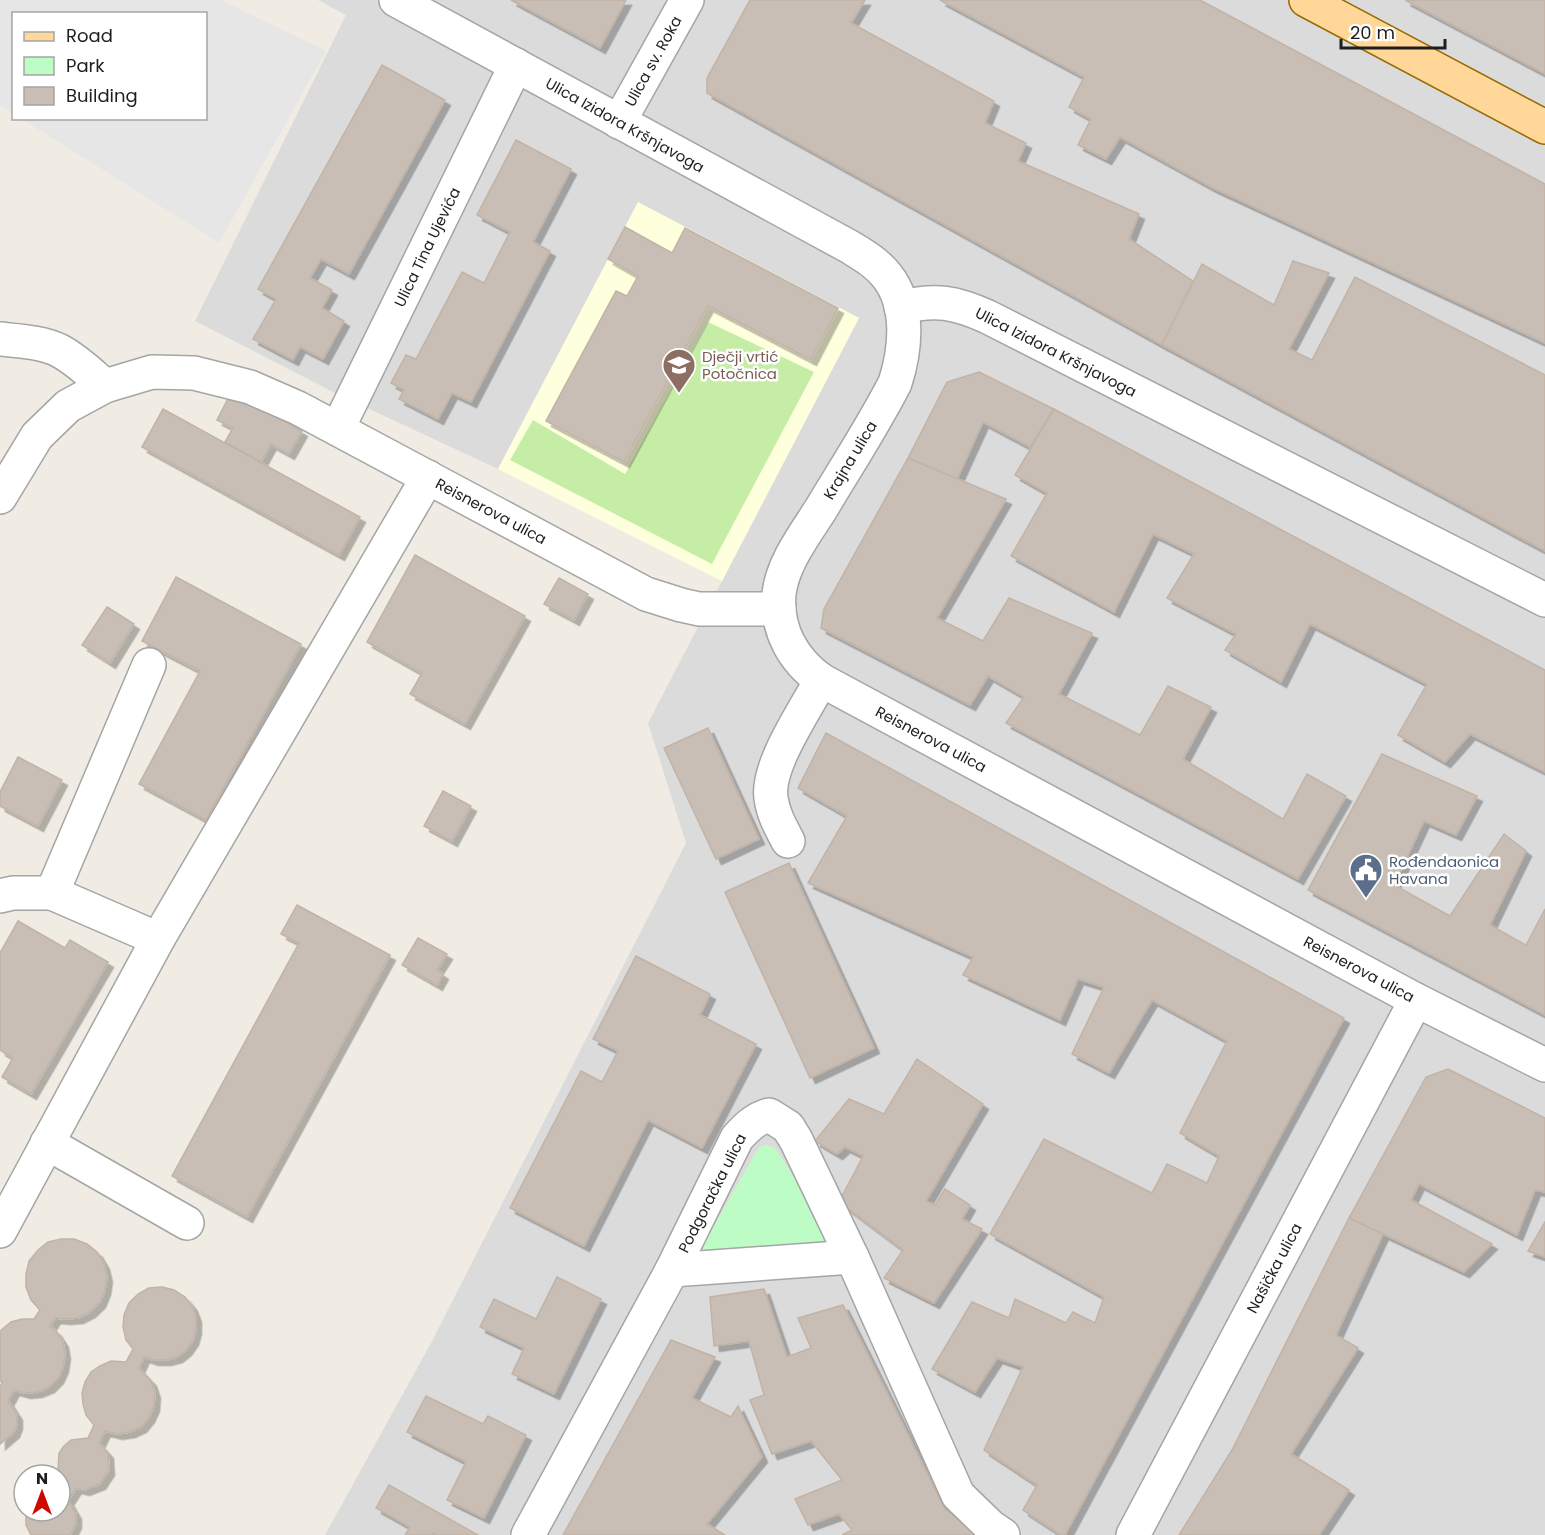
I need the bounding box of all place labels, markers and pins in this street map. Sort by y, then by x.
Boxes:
place label: Dječji vrtić Potočnica [702,346,778,384]
school or university icon: Dječji vrtić Potočnica [661,347,697,394]
place label: Rođendaonica Havana [1389,851,1499,889]
public building icon: Rođendaonica Havana [1348,852,1384,899]

